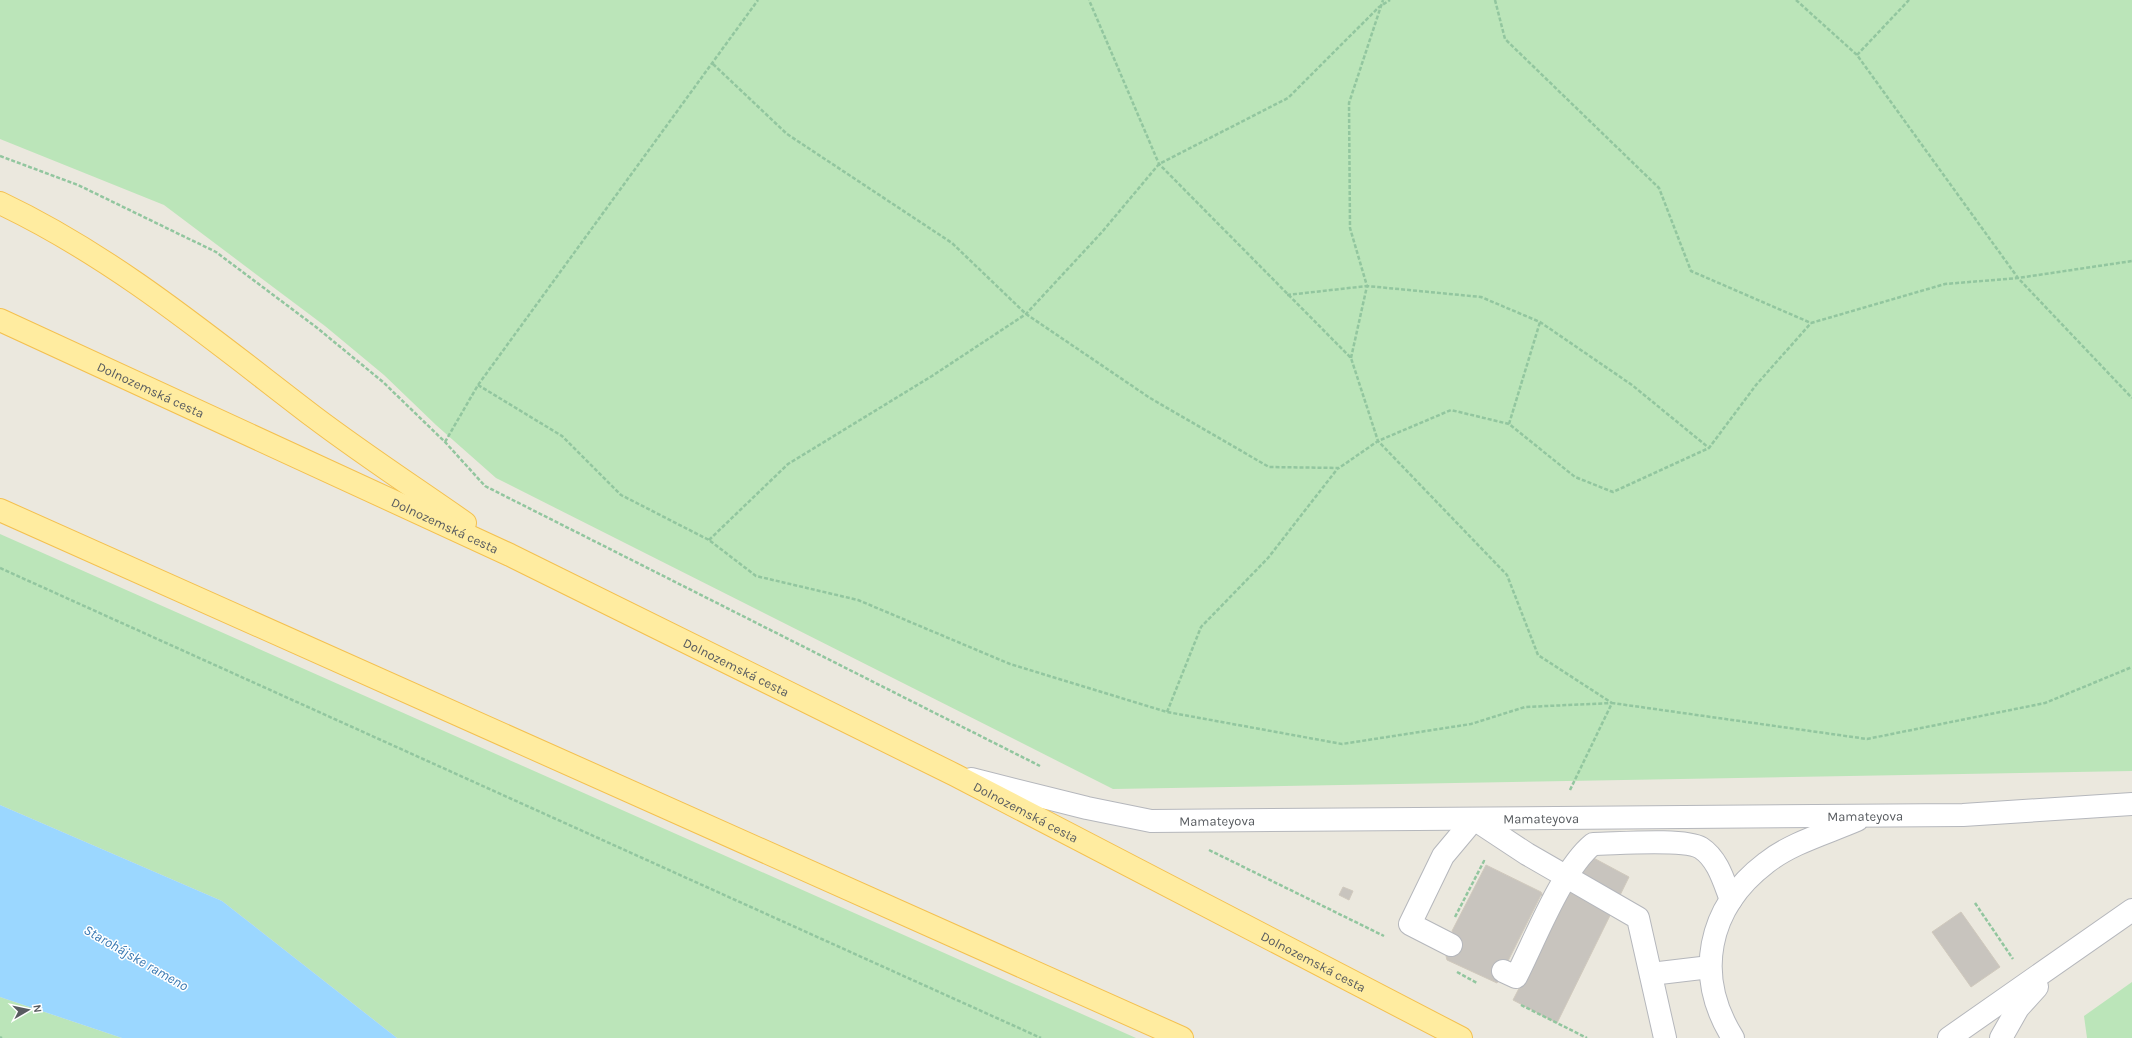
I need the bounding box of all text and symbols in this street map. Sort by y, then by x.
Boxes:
street label: Dolnozemská cesta [95,358,207,421]
street label: Dolnozemská cesta [389,494,501,556]
street label: Dolnozemská cesta [681,634,792,699]
street label: Dolnozemská cesta [971,778,1081,845]
street label: Mamateyova [1827,808,1903,824]
street label: Mamateyova [1503,810,1579,826]
street label: Mamateyova [1179,813,1255,828]
water label: Starohájske rameno [81,921,191,995]
street label: Dolnozemská cesta [1259,928,1368,995]
north arrow [8,990,48,1030]
text: N [30,1004,44,1013]

